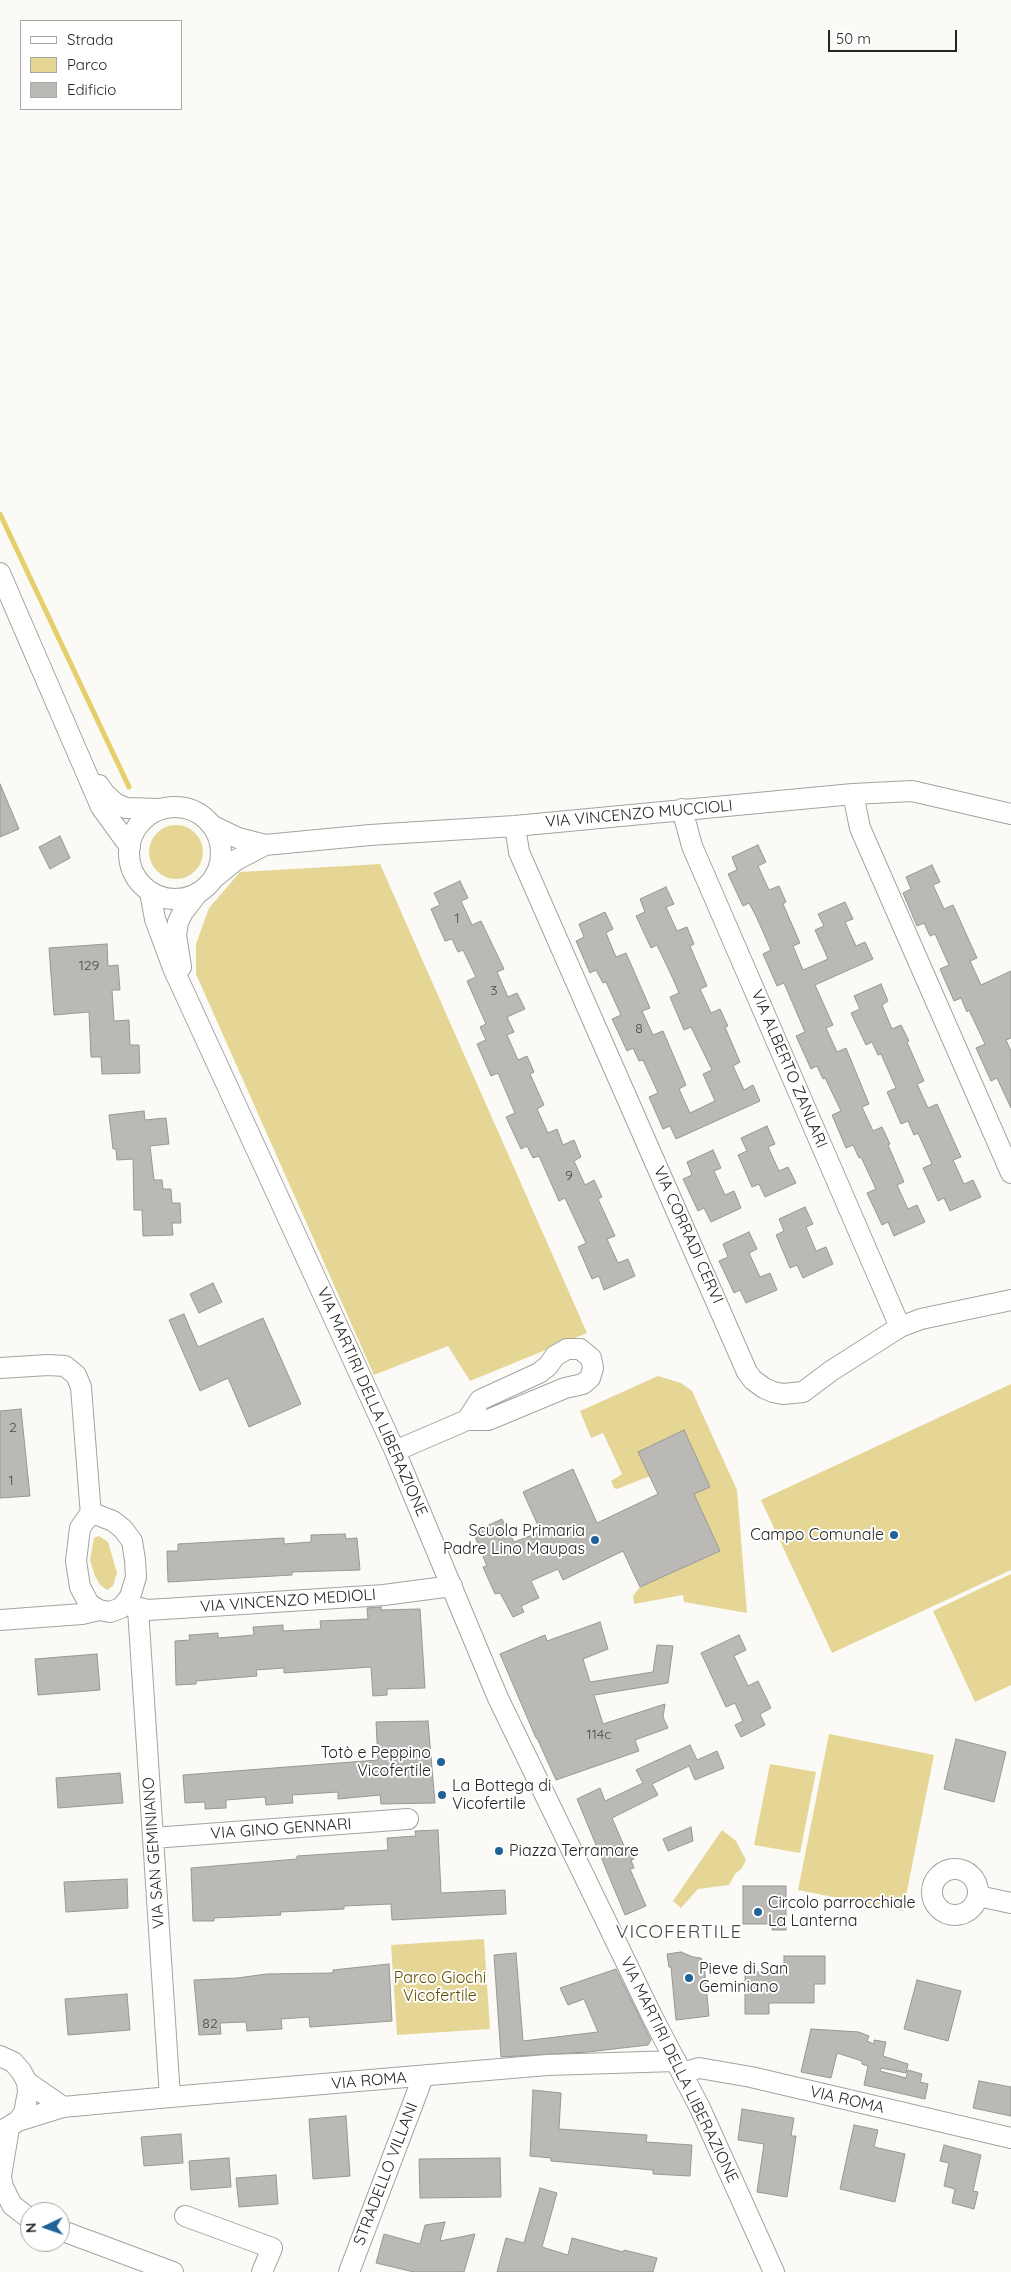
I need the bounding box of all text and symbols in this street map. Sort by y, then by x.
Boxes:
legend [20,20,182,110]
scale bar [831,20,960,52]
text: 50 m [836,29,871,48]
text: Strada [67,30,113,49]
text: Parco [67,55,107,74]
text: Edificio [67,80,116,99]
street label: VIA VINCENZO MUCCIOLI [545,796,733,832]
house number: 1 [454,911,460,927]
house number: 129 [79,958,99,974]
house number: 3 [490,983,498,999]
street label: VIA ALBERTO ZANLARI [747,987,831,1151]
house number: 8 [635,1021,643,1037]
street label: VIA CORRADI CERVI [649,1163,727,1307]
house number: 9 [565,1168,573,1184]
street label: VIA MARTIRI DELLA LIBERAZIONE [313,1284,431,1520]
house number: 2 [9,1420,17,1436]
house number: 1 [8,1473,14,1489]
place label: Scuola Primaria Padre Lino Maupas [443,1521,585,1559]
place label: Campo Comunale [750,1525,884,1545]
marker: Campo Comunale [888,1529,900,1541]
marker: Scuola Primaria Padre Lino Maupas [589,1534,601,1546]
street label: VIA VINCENZO MEDIOLI [199,1585,377,1617]
house number: 114c [587,1727,611,1743]
place label: Totò e Peppino Vicofertile [321,1743,431,1781]
marker: Totò e Peppino Vicofertile [435,1756,447,1768]
street label: VIA SAN GEMINIANO [139,1776,169,1930]
place label: La Bottega di Vicofertile [452,1776,551,1814]
marker: La Bottega di Vicofertile [436,1789,448,1801]
street label: VIA GINO GENNARI [210,1814,352,1844]
place label: Piazza Terramare [509,1841,639,1861]
marker: Piazza Terramare [493,1845,505,1857]
place label: Circolo parrocchiale La Lanterna [768,1893,916,1931]
marker: Circolo parrocchiale La Lanterna [752,1906,764,1918]
district label: VICOFERTILE [614,1921,744,1943]
street label: VIA MARTIRI DELLA LIBERAZIONE [616,1954,742,2186]
place label: Pieve di San Geminiano [699,1959,788,1997]
park label: Parco Giochi Vicofertile [394,1968,486,2006]
marker: Pieve di San Geminiano [683,1972,695,1984]
house number: 82 [202,2016,218,2032]
street label: VIA ROMA [330,2068,408,2094]
street label: VIA ROMA [808,2082,886,2118]
street label: STRADELLO VILLANI [350,2100,422,2248]
north arrow [20,2202,70,2252]
text: N [22,2222,40,2233]

